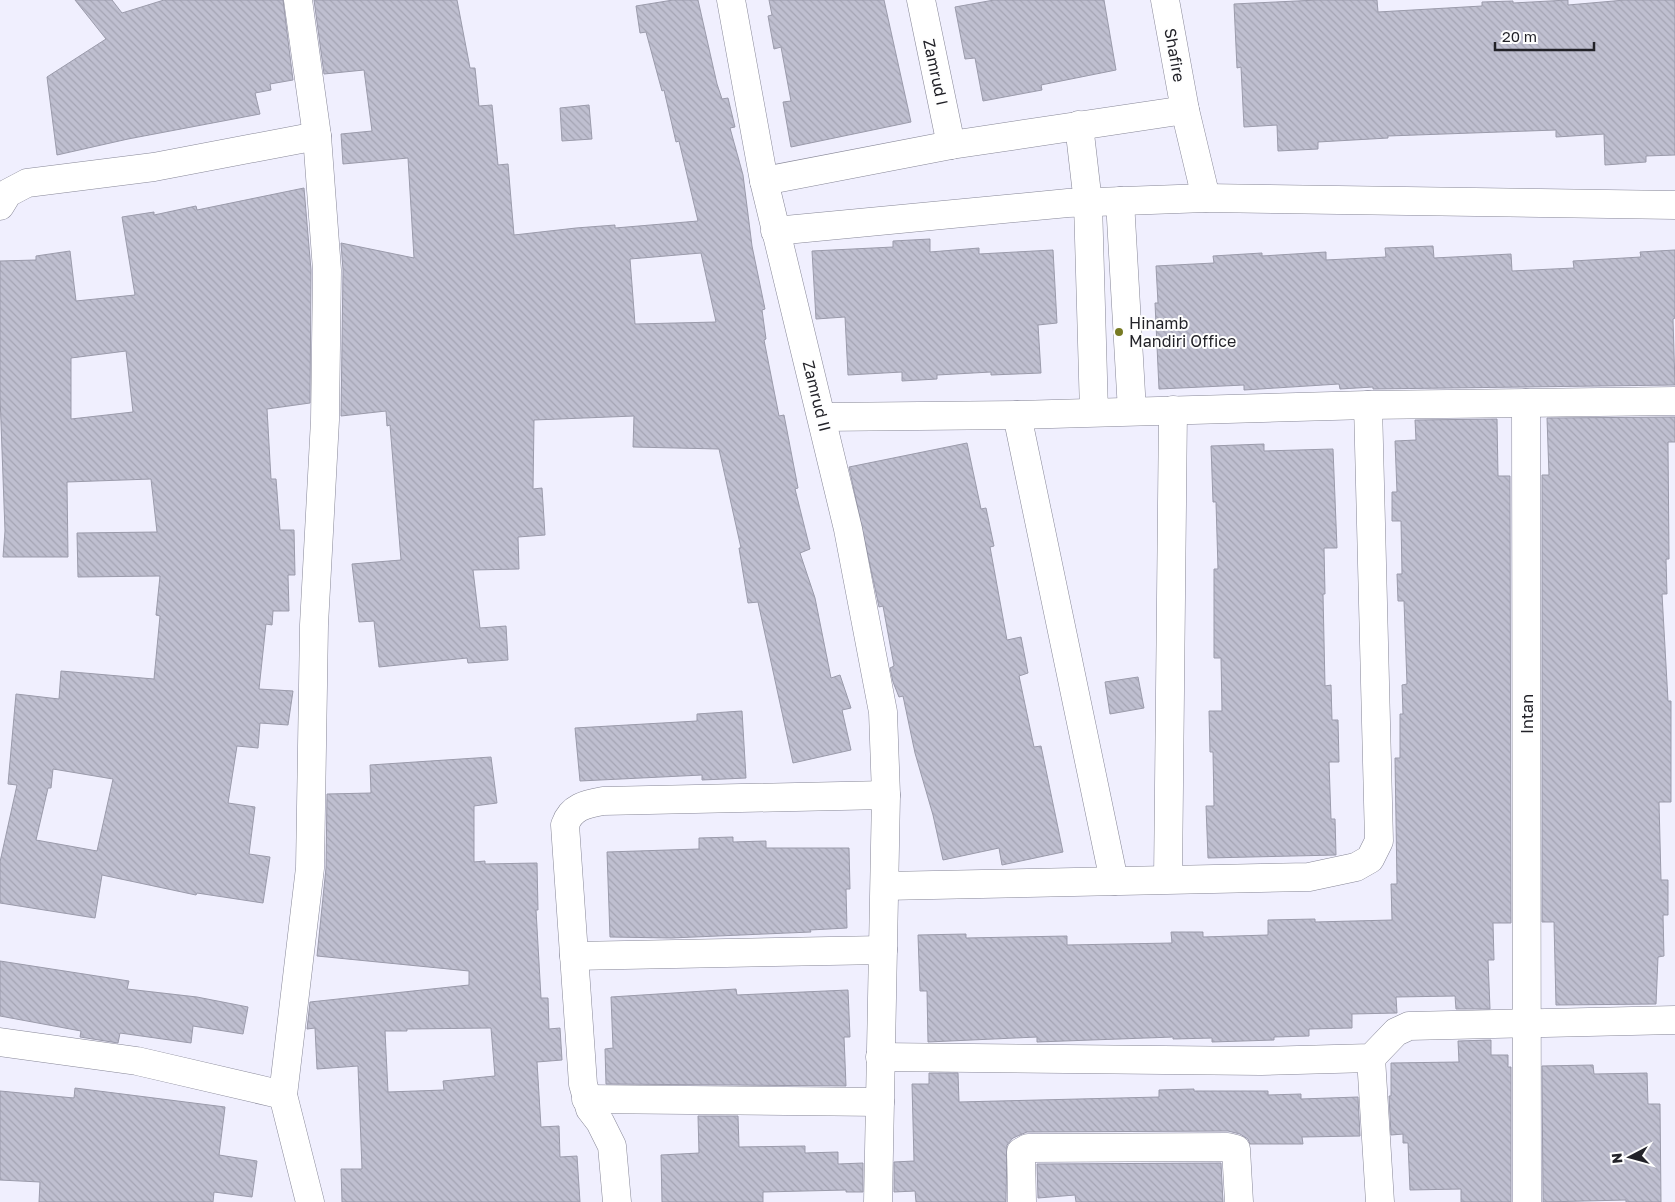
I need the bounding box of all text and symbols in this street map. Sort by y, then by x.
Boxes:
scale bar [1495,20,1594,52]
street label: Shafire [1160,26,1190,84]
text: 20 m [1502,27,1537,45]
street label: Zamrud I [919,37,953,107]
place label: Hinamb Mandiri Office [1129,313,1236,351]
marker: Hinamb Mandiri Office [1113,326,1125,338]
street label: Zamrud II [799,358,835,434]
street label: Intan [1517,694,1537,734]
north arrow [1605,1132,1655,1182]
text: N [1608,1152,1626,1165]

